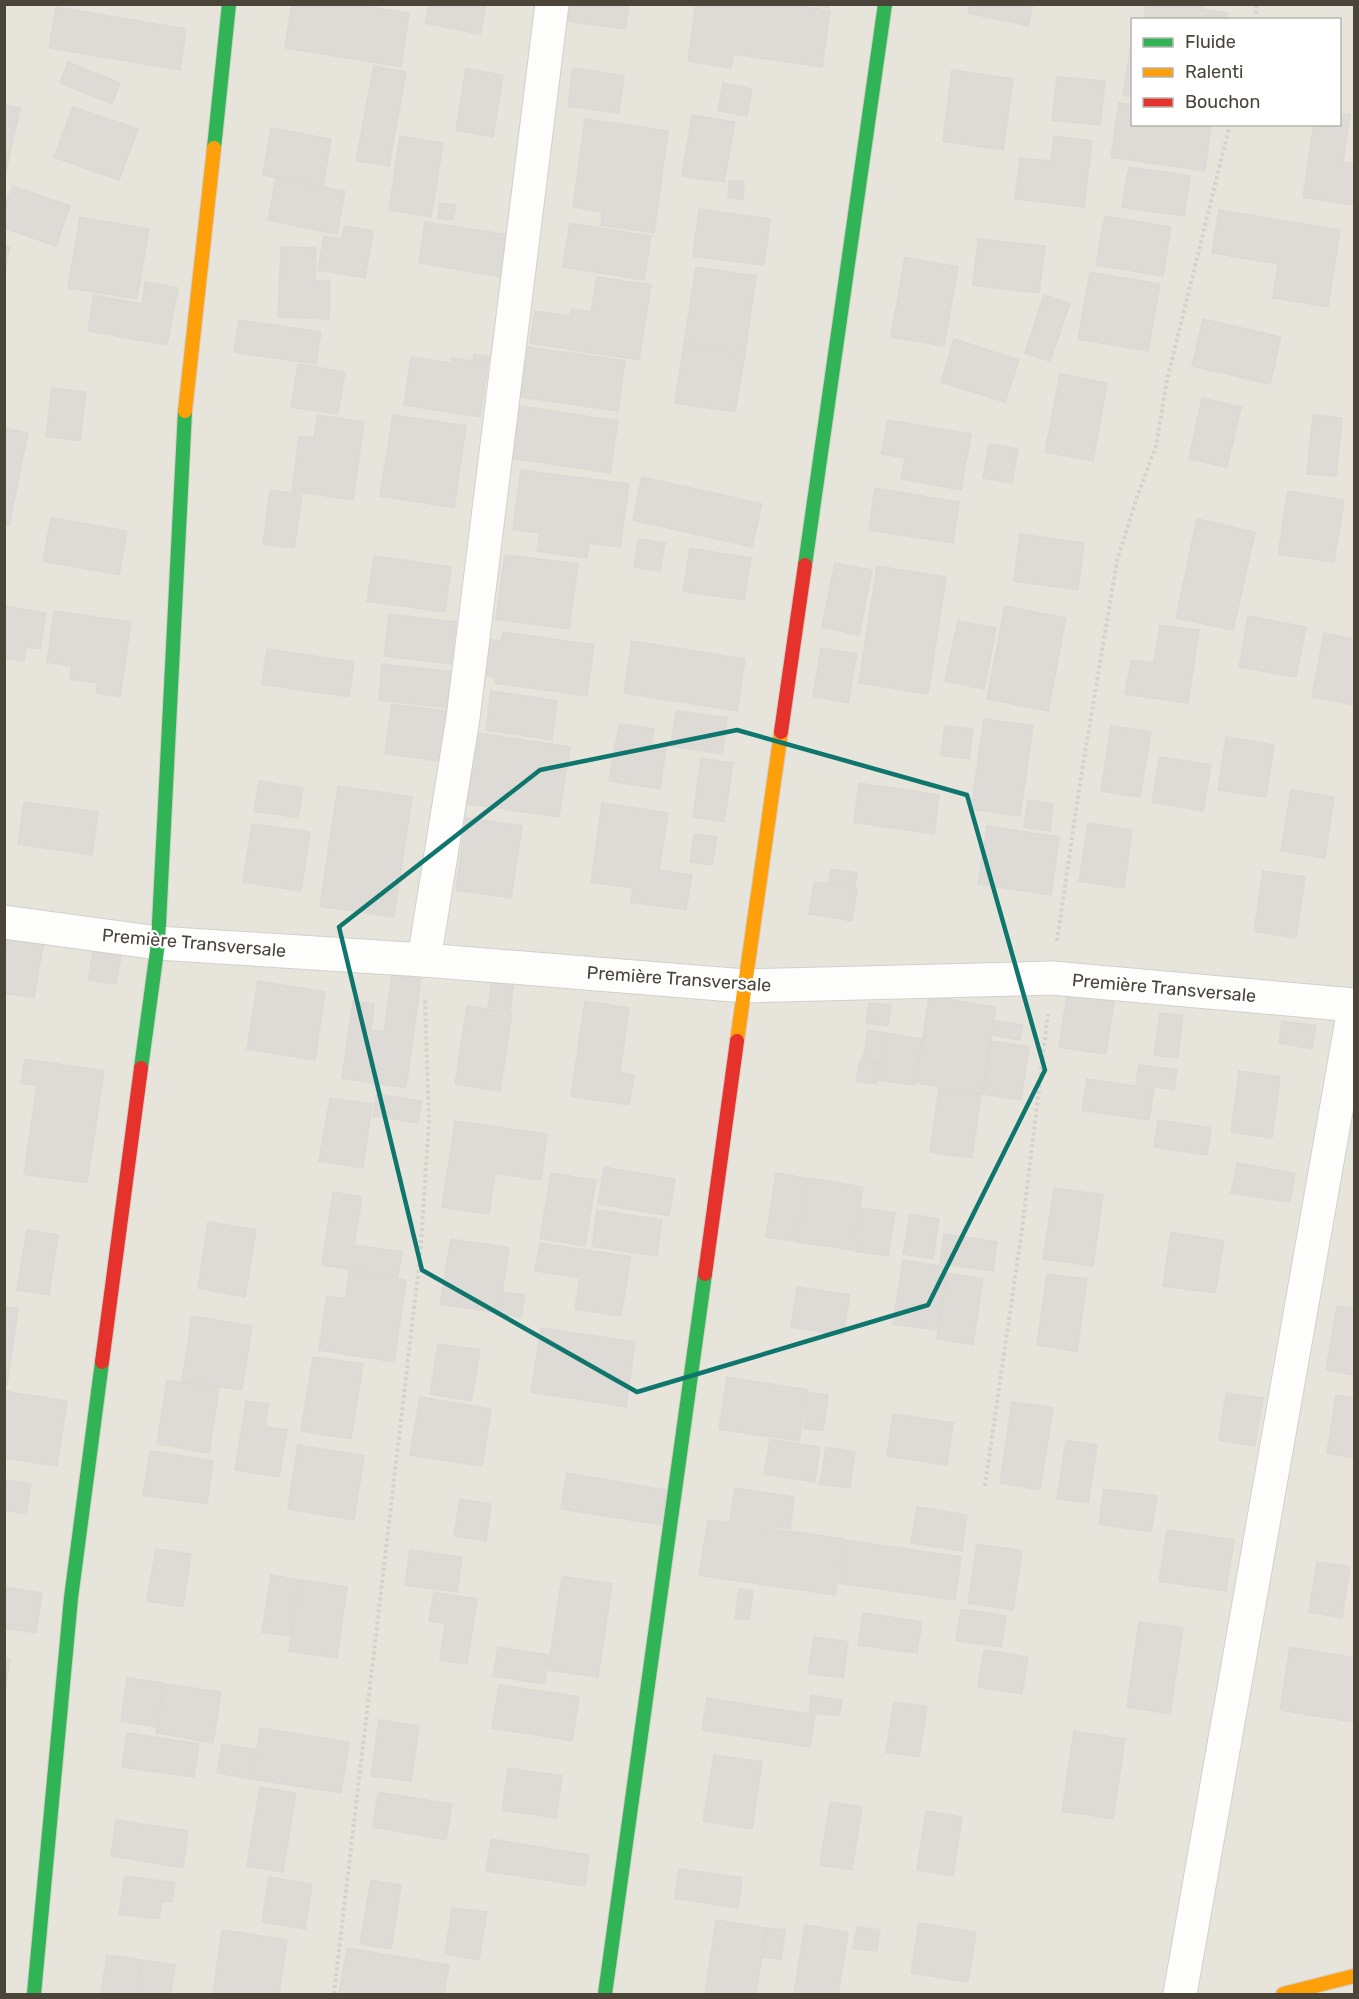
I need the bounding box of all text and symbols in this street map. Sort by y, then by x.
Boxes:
legend [1131,18,1341,126]
text: Fluide [1185,31,1236,53]
text: Ralenti [1185,61,1243,83]
text: Bouchon [1185,91,1260,113]
street label: Première Transversale [101,924,287,962]
street label: Première Transversale [586,962,772,996]
street label: Première Transversale [1071,969,1257,1007]

